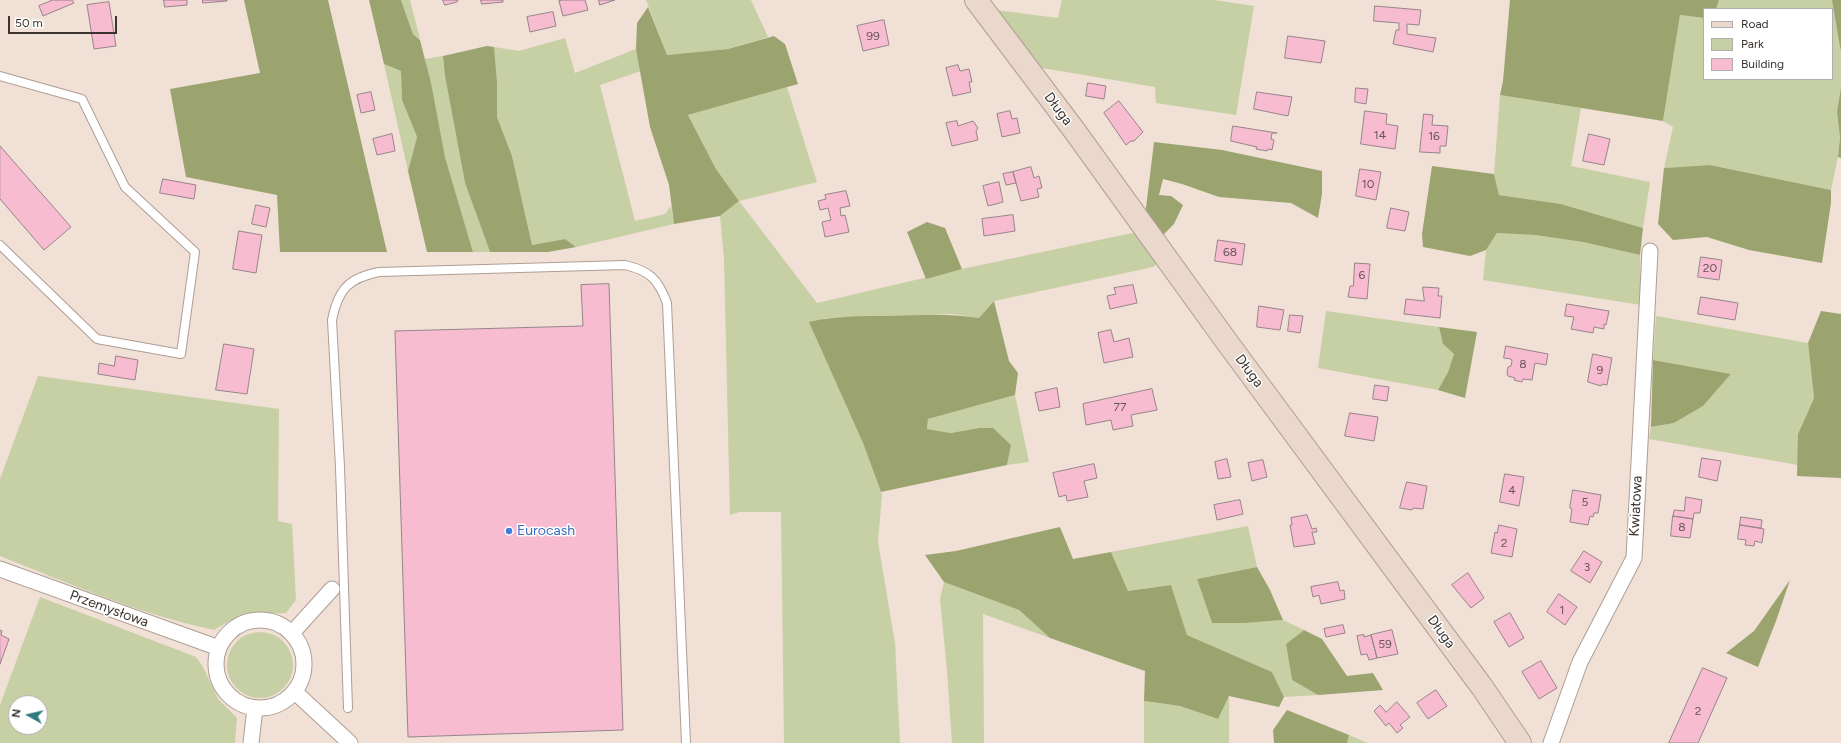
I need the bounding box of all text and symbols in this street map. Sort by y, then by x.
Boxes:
scale bar [10,8,119,34]
legend [1703,8,1833,80]
text: 50 m [15,16,43,30]
text: Road [1741,17,1769,31]
house number: 99 [866,29,880,43]
text: Park [1741,37,1764,51]
text: Building [1741,57,1784,71]
street label: Długa [1040,89,1076,129]
house number: 14 [1374,128,1386,142]
house number: 16 [1428,129,1440,143]
house number: 10 [1362,177,1374,191]
house number: 68 [1223,245,1237,259]
house number: 20 [1703,261,1717,275]
house number: 6 [1359,268,1365,282]
street label: Długa [1231,351,1267,391]
house number: 8 [1519,357,1527,371]
house number: 9 [1597,363,1603,377]
house number: 77 [1114,400,1126,414]
street label: Kwiatowa [1626,475,1646,537]
house number: 4 [1508,483,1516,497]
house number: 5 [1582,495,1588,509]
house number: 8 [1678,520,1686,534]
place label: Eurocash [517,523,575,539]
marker: Eurocash [504,526,514,536]
house number: 2 [1501,536,1507,550]
house number: 3 [1584,560,1590,574]
street label: Przemysłowa [67,587,151,631]
house number: 1 [1560,603,1564,617]
street label: Długa [1423,612,1459,652]
house number: 59 [1378,637,1392,651]
north arrow [8,695,48,735]
house number: 2 [1695,704,1701,718]
text: N [10,708,24,719]

